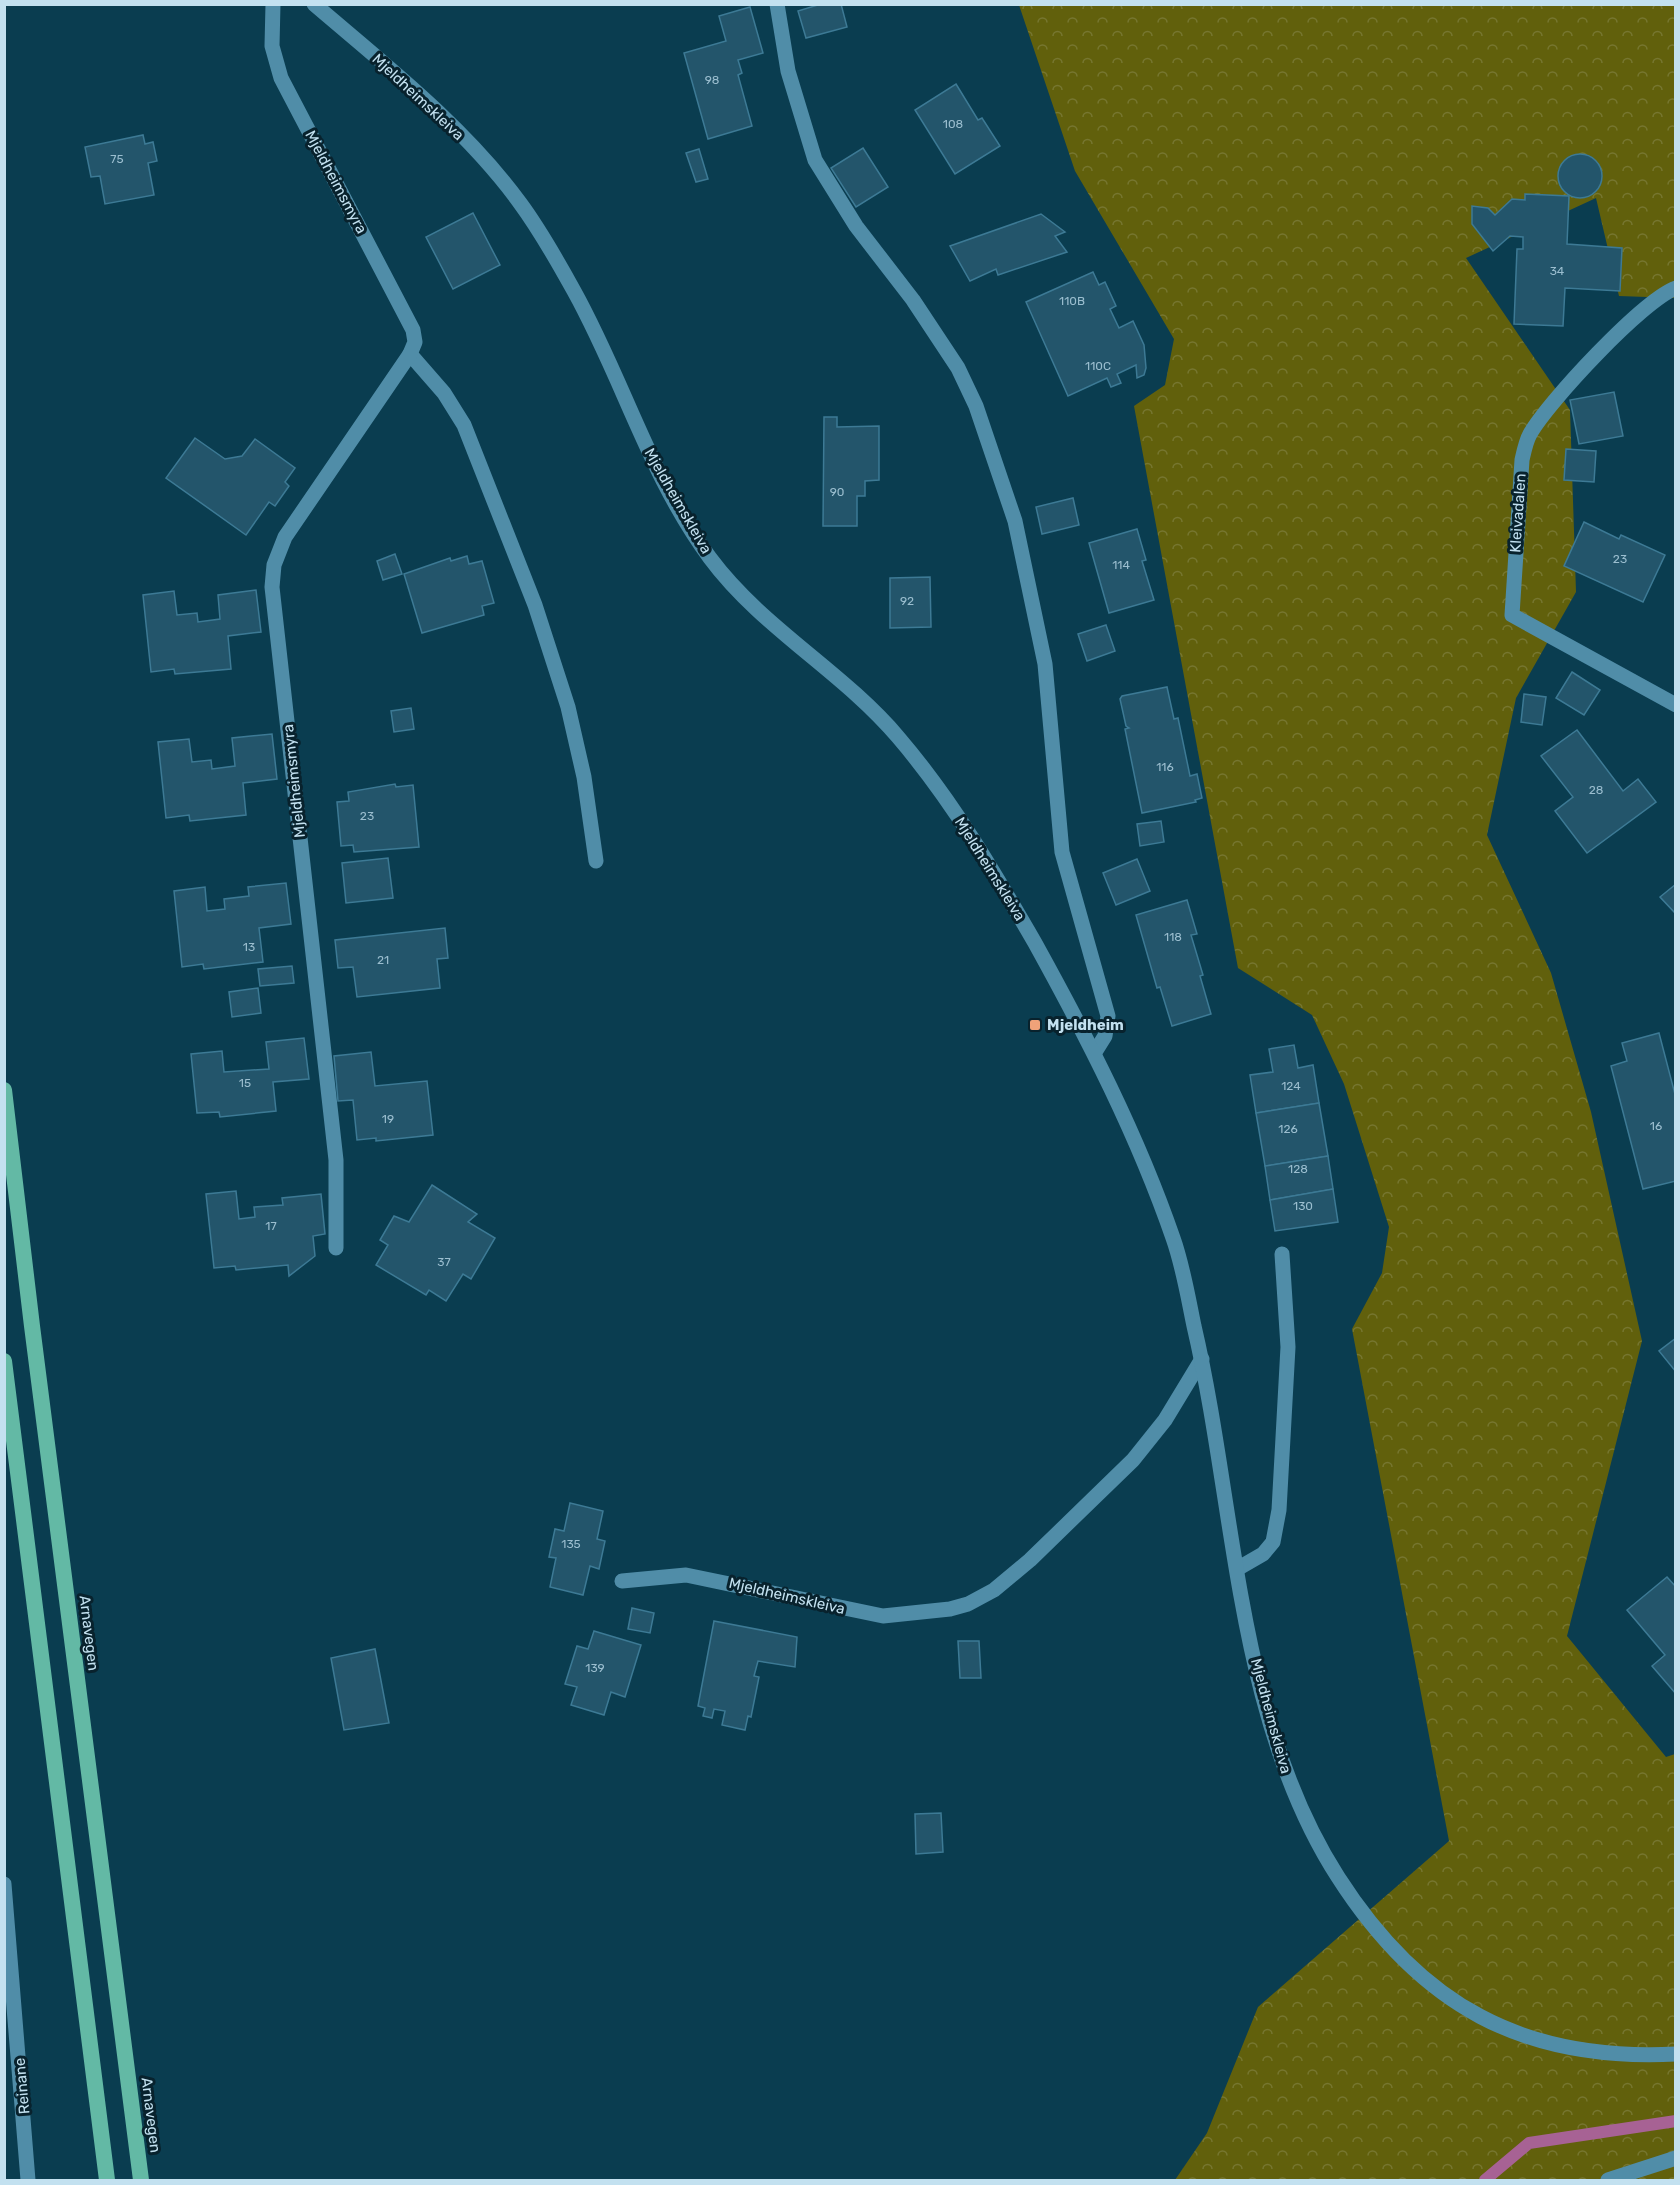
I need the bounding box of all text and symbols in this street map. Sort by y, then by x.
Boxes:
street label: Mjeldheimskleiva [368,50,468,144]
house number: 98 [705,73,719,87]
house number: 108 [943,117,963,131]
street label: Mjeldheimsmyra [301,127,371,237]
house number: 75 [110,152,124,166]
house number: 34 [1550,264,1565,278]
house number: 110B [1059,294,1085,308]
house number: 110C [1085,359,1111,373]
street label: Mjeldheimskleiva [641,445,715,557]
street label: Kleivadalen [1506,473,1530,553]
house number: 90 [830,485,844,499]
house number: 23 [1613,552,1627,566]
house number: 114 [1112,558,1130,572]
house number: 92 [900,594,914,608]
street label: Mjeldheimsmyra [279,723,309,839]
house number: 116 [1156,760,1174,774]
house number: 28 [1589,783,1603,797]
house number: 23 [360,809,374,823]
street label: Mjeldheimskleiva [951,814,1029,924]
house number: 118 [1164,930,1182,944]
house number: 13 [243,940,255,954]
house number: 21 [377,953,389,967]
place label: Mjeldheim [1047,1016,1124,1034]
marker: Mjeldheim [1028,1018,1042,1032]
house number: 15 [239,1076,251,1090]
house number: 124 [1281,1079,1301,1093]
house number: 19 [382,1112,394,1126]
house number: 16 [1650,1119,1662,1133]
house number: 126 [1278,1122,1298,1136]
house number: 128 [1288,1162,1308,1176]
house number: 130 [1293,1199,1313,1213]
house number: 17 [265,1219,277,1233]
house number: 37 [437,1255,451,1269]
house number: 135 [561,1537,581,1551]
street label: Mjeldheimskleiva [727,1574,847,1618]
street label: Arnavegen [75,1594,103,1672]
street label: Mjeldheimskleiva [1247,1656,1295,1776]
house number: 139 [585,1661,605,1675]
street label: Reinane [11,2057,33,2115]
street label: Arnavegen [137,2076,165,2154]

